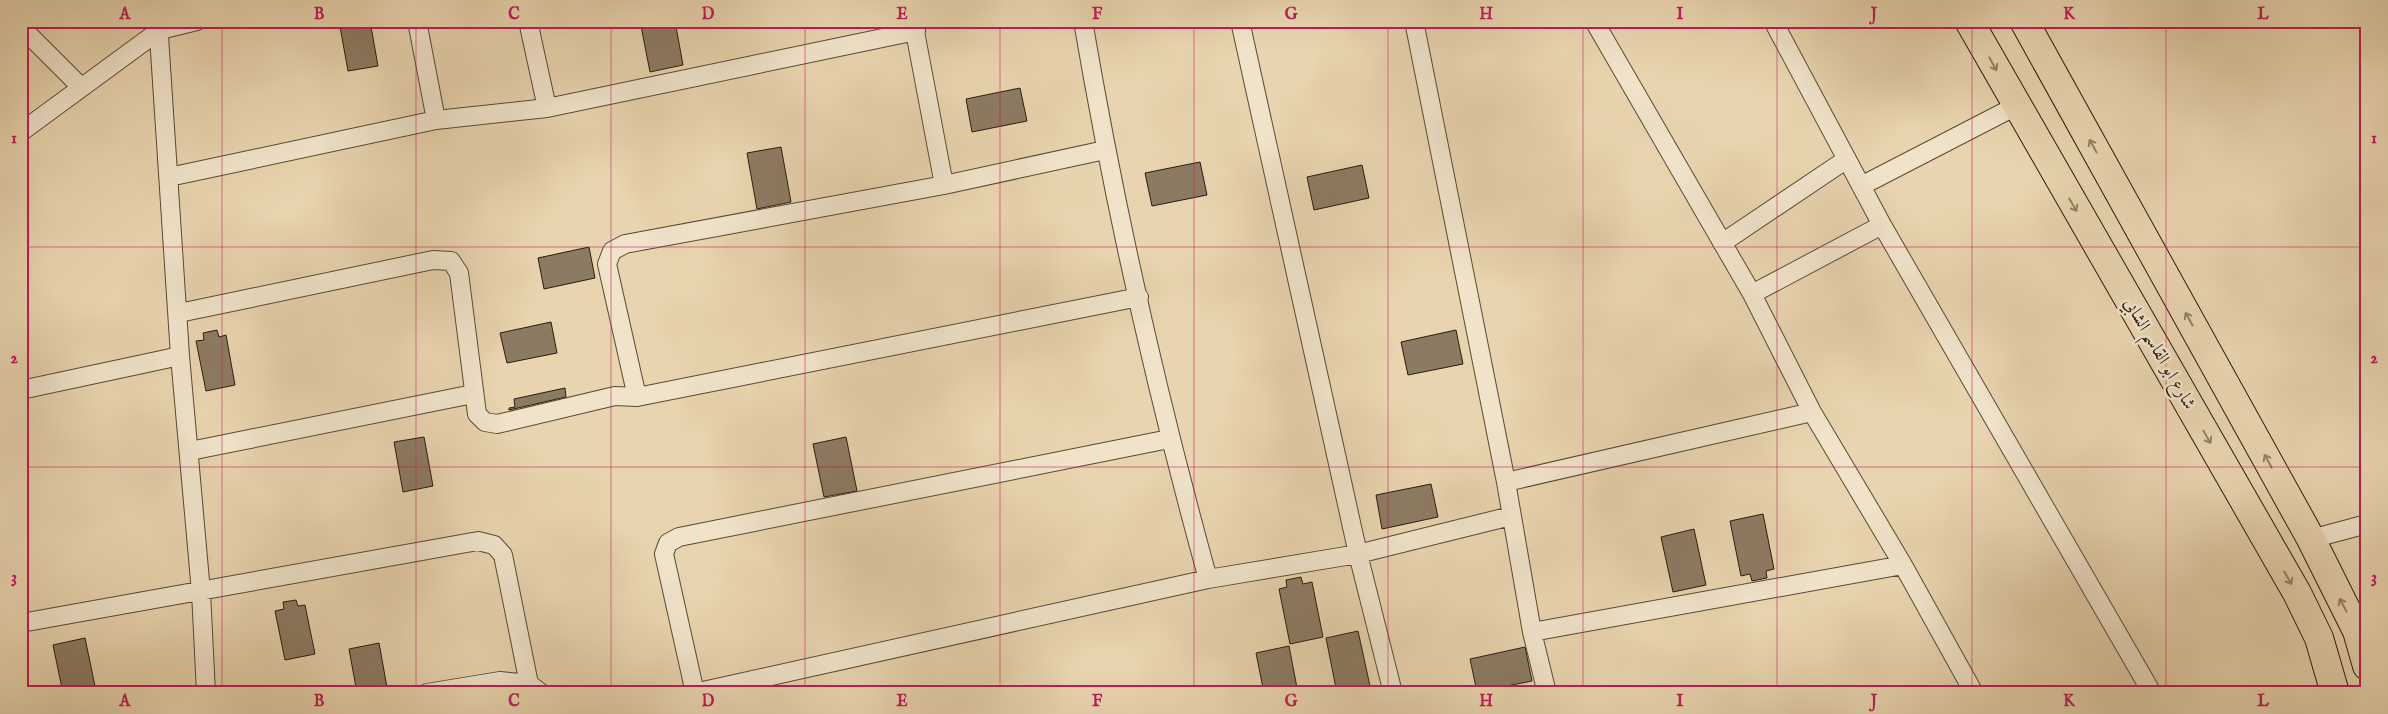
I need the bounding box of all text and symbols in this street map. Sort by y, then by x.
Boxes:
text: A [119,5,132,25]
text: B [314,5,325,25]
text: C [508,5,520,25]
text: D [702,5,715,25]
text: E [896,5,908,25]
text: F [1092,5,1103,25]
text: G [1285,5,1298,25]
text: H [1479,5,1493,25]
text: I [1677,5,1684,25]
text: J [1869,5,1878,25]
text: K [2063,5,2076,25]
text: L [2257,5,2269,25]
one-way arrow [1989,56,1998,71]
text: 1 [11,129,17,149]
text: 1 [2371,129,2377,149]
one-way arrow [2088,139,2097,154]
one-way arrow [2069,198,2079,212]
street label: شارع ابو القاسم الشابي [2113,294,2200,417]
one-way arrow [2184,311,2194,326]
text: 2 [10,349,18,369]
text: 2 [2370,349,2378,369]
one-way arrow [2202,429,2212,444]
one-way arrow [2263,453,2273,468]
text: 3 [11,568,17,588]
text: 3 [2371,568,2377,588]
one-way arrow [2283,570,2293,585]
one-way arrow [2338,598,2347,613]
text: A [119,692,132,712]
text: B [314,692,325,712]
text: C [508,692,520,712]
text: D [702,692,715,712]
text: E [896,692,908,712]
text: F [1092,692,1103,712]
text: G [1285,692,1298,712]
text: H [1479,692,1493,712]
text: I [1677,692,1684,712]
text: J [1869,692,1878,712]
text: K [2063,692,2076,712]
text: L [2257,692,2269,712]

